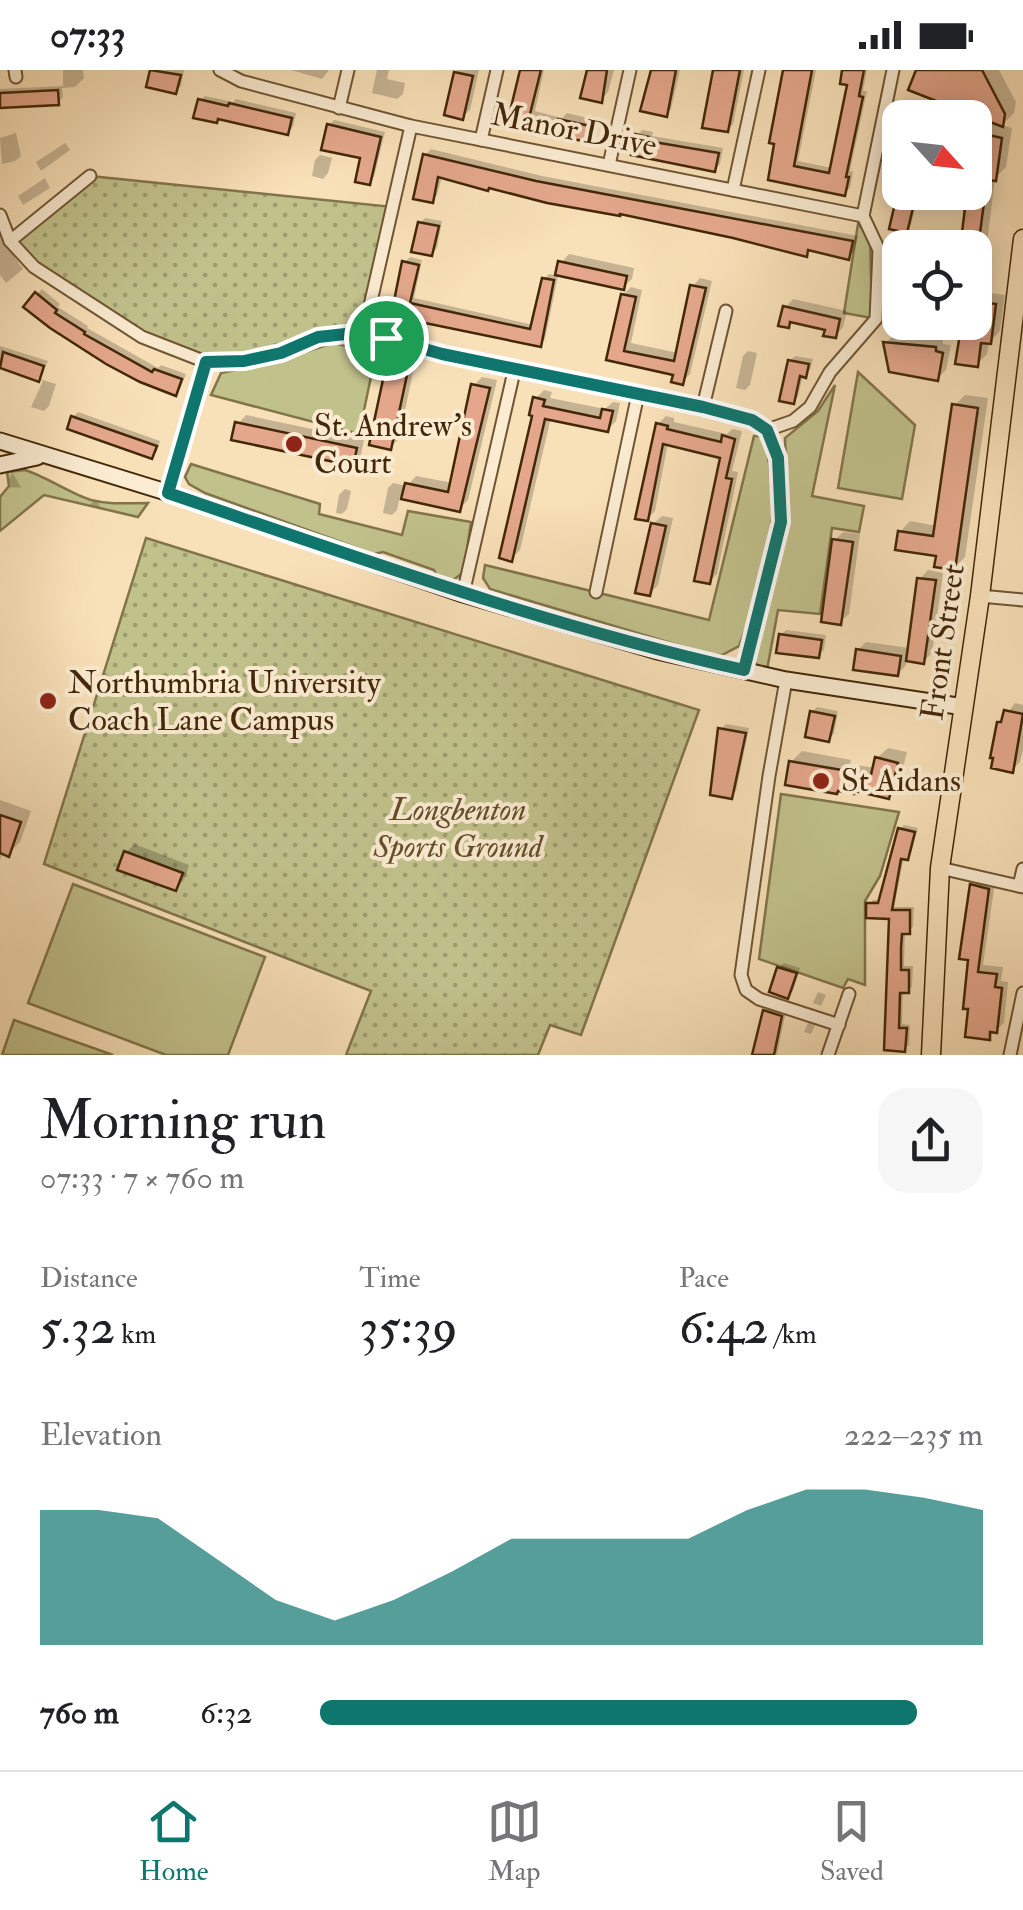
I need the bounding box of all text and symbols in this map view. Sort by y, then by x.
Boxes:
text: 07:33 [50,11,126,59]
street label: Manor Drive [488,94,660,166]
north arrow [882,100,992,210]
map controls [882,100,992,340]
button: locate [882,230,992,340]
pin [344,296,429,381]
icon: arrive [359,311,414,366]
place label: St. Andrew’s Court [314,406,472,483]
marker: St. Andrew’s Court [283,433,305,455]
street label: Front Street [912,561,974,723]
place label: Northumbria University Coach Lane Campus [68,663,382,740]
marker: Northumbria University Coach Lane Campus [37,690,59,712]
place label: St Aidans [841,761,961,801]
marker: St Aidans [810,770,832,792]
park label: Longbenton Sports Ground [372,790,545,867]
text: Morning run [40,1086,326,1155]
button: share [878,1088,983,1193]
text: 07:33 · 7 × 760 m [40,1158,244,1198]
text: Distance [40,1261,138,1296]
text: Time [359,1261,421,1296]
text: Pace [679,1261,729,1296]
text: 5.32 [40,1296,115,1359]
text: 35:39 [359,1296,458,1359]
text: 6:42 [679,1296,769,1359]
text: km [115,1317,156,1352]
text: /km [769,1317,817,1352]
text: Elevation [40,1415,162,1455]
text: 222–235 m [844,1415,983,1455]
text: 760 m [40,1693,119,1733]
text: 6:32 [200,1693,253,1733]
tab: Home [139,1794,208,1889]
tab: Map [487,1794,542,1889]
tab: Saved [820,1794,884,1889]

